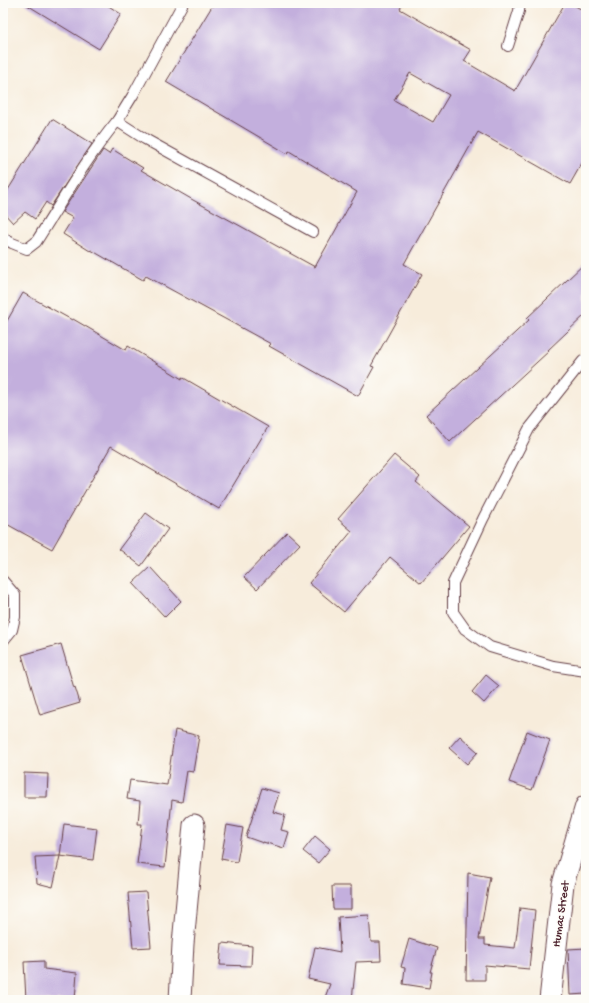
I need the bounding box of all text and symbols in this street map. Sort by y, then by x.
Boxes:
street label: Humac Street [550,879,574,948]

